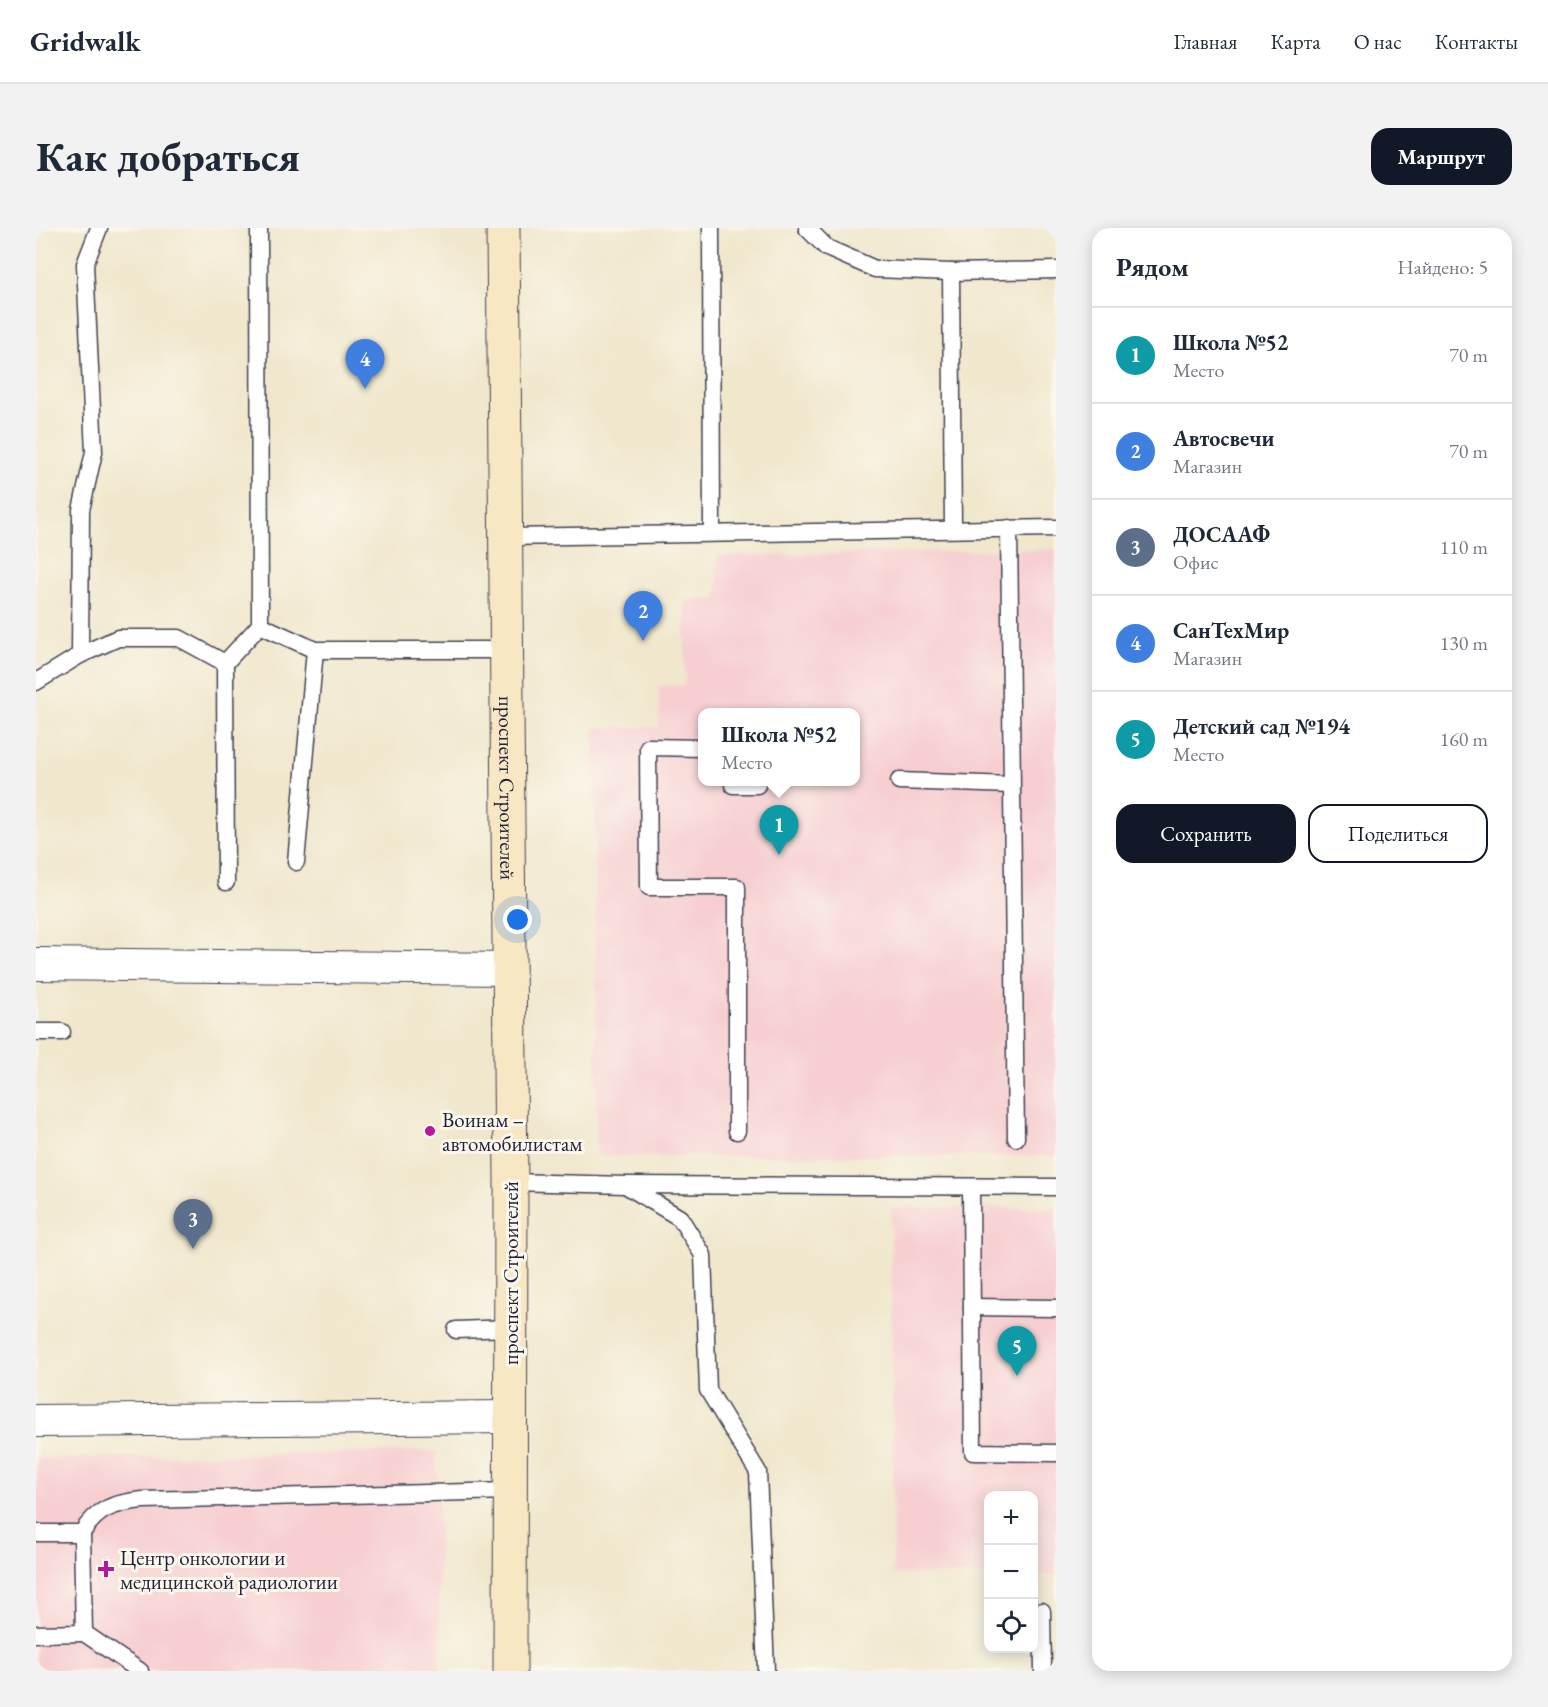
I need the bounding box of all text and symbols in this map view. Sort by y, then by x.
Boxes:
text: Gridwalk [30,23,141,59]
text: Главная [1173,28,1237,55]
text: Карта [1270,28,1321,55]
text: О нас [1354,28,1402,55]
text: Контакты [1435,28,1518,55]
button: Маршрут [1371,128,1512,185]
text: Как добраться [36,129,300,184]
text: Рядом [1116,250,1189,284]
text: Найдено: 5 [1397,254,1488,280]
text: Школа №52 [1173,328,1288,357]
pin: 4 [346,340,384,389]
text: 1 [1130,342,1141,368]
text: 70 m [1449,342,1488,368]
text: Место [1173,357,1224,383]
text: Автосвечи [1173,424,1275,453]
text: 2 [1130,438,1141,464]
text: 70 m [1449,438,1488,464]
text: Магазин [1173,453,1242,479]
text: ДОСААФ [1173,520,1270,549]
text: 3 [1130,534,1141,560]
text: 110 m [1440,534,1488,560]
text: Офис [1173,549,1219,575]
pin: 2 [624,592,662,641]
text: СанТехМир [1173,616,1289,645]
text: 4 [1130,630,1141,656]
text: 130 m [1440,630,1488,656]
text: Магазин [1173,645,1242,671]
street label: проспект Строителей [493,696,522,880]
popup [698,708,860,786]
text: Детский сад №194 [1173,712,1350,741]
text: Школа №52 [721,720,837,749]
text: 5 [1130,726,1141,752]
text: 160 m [1440,726,1488,752]
text: Место [1173,741,1224,767]
text: Место [721,749,773,775]
button: Сохранить [1116,804,1296,863]
button: Поделиться [1308,804,1488,863]
pin: 1 [760,806,798,855]
your location [503,905,532,934]
place label: Воинам – автомобилистам [442,1106,582,1157]
marker: Воинам – автомобилистам [423,1124,437,1138]
street label: проспект Строителей [497,1181,524,1365]
pin: 3 [174,1200,212,1249]
pin: 5 [998,1326,1036,1376]
map controls [984,1491,1038,1653]
button: + [984,1491,1038,1545]
place label: Центр онкологии и медицинской радиологии [120,1544,338,1595]
button: − [984,1545,1038,1599]
marker: Центр онкологии и медицинской радиологии [97,1560,115,1578]
button: locate [984,1599,1038,1653]

